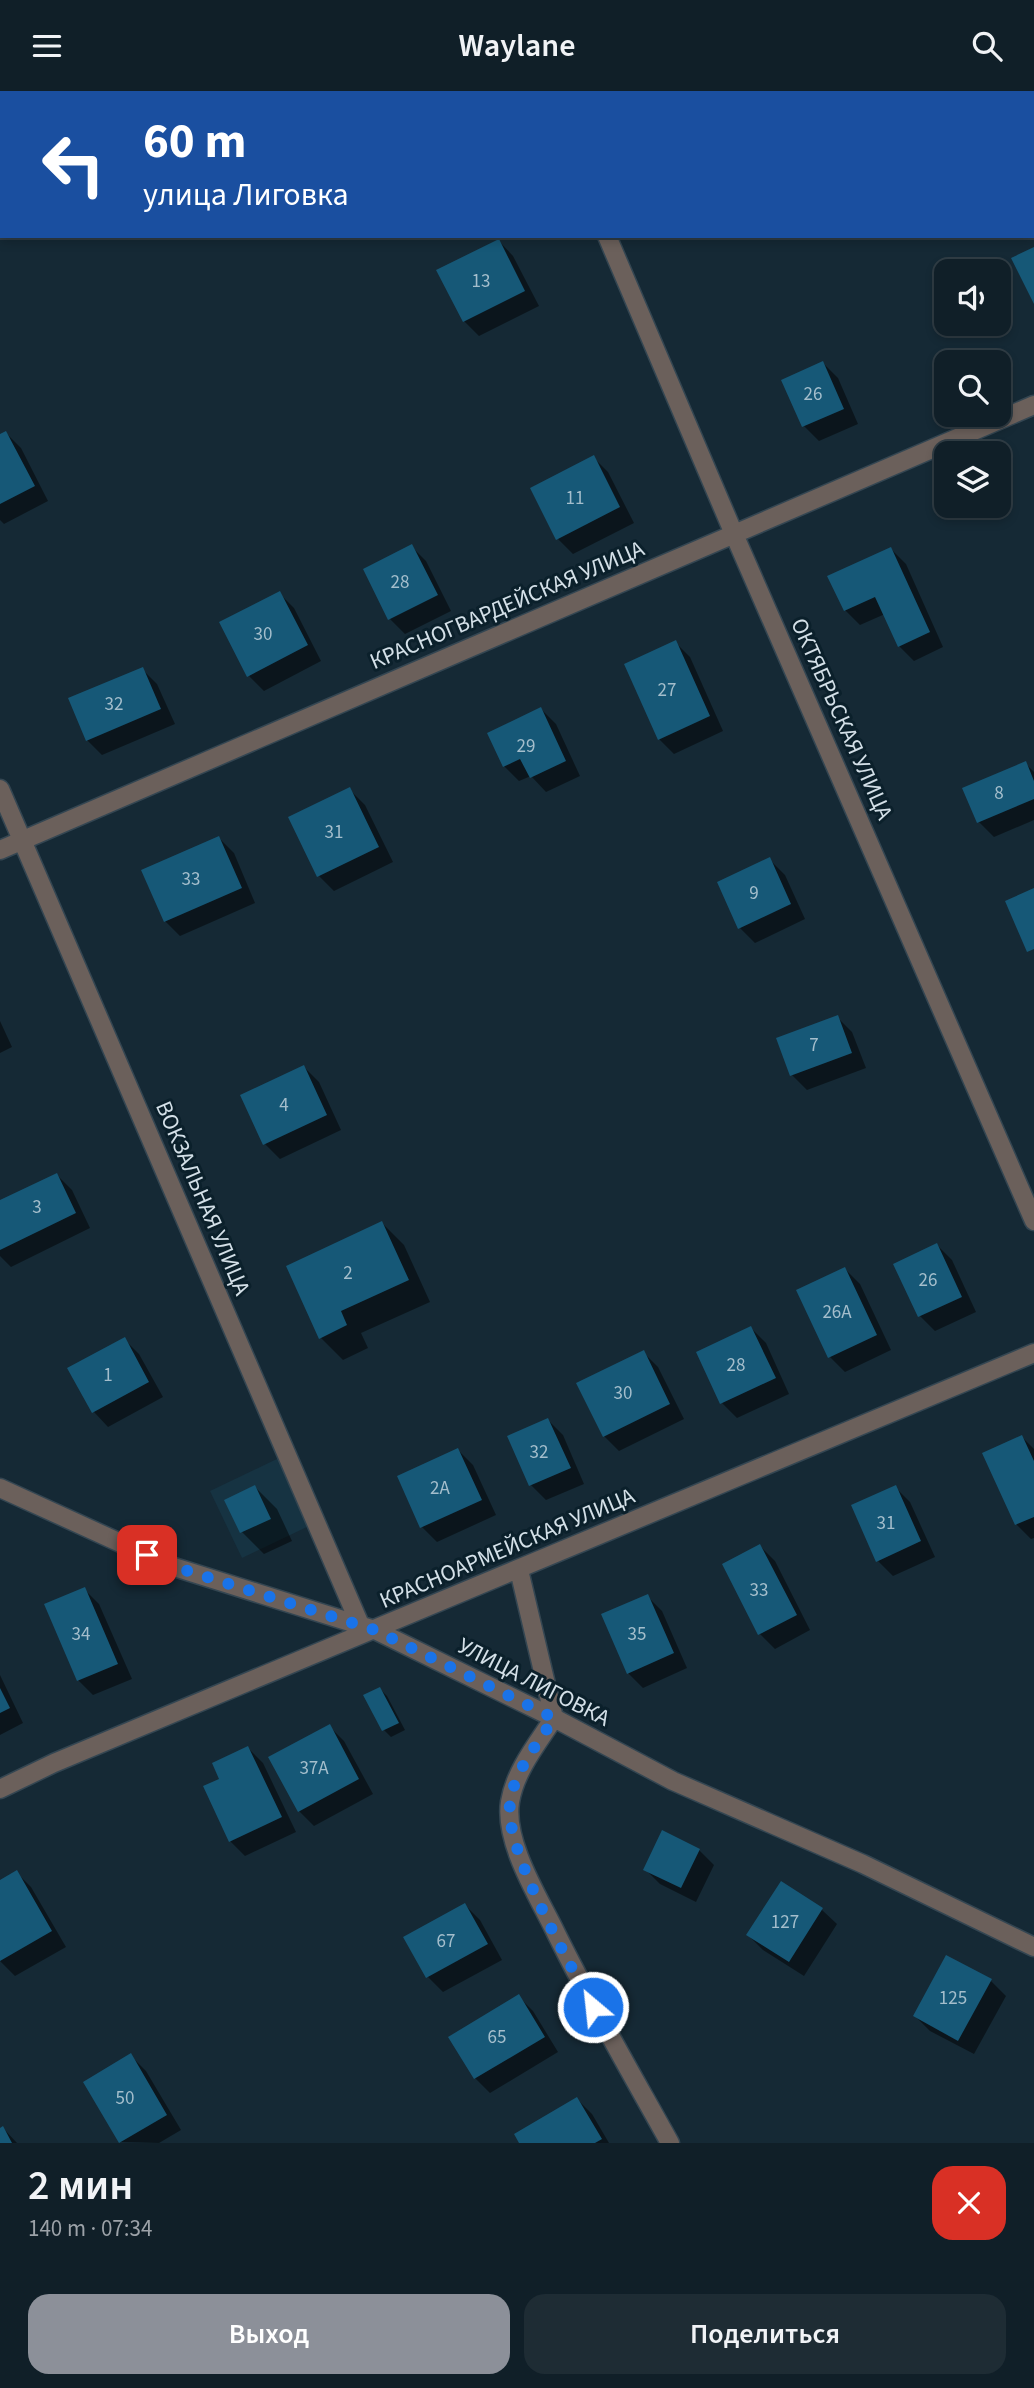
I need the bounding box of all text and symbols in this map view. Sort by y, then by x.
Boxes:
text: Waylane [459,23,575,69]
icon: menu [28,27,66,65]
icon: search [968,27,1006,65]
text: 60 m [143,107,247,177]
icon: left [28,119,119,210]
text: улица Лиговка [143,172,349,218]
map controls [934,259,1011,518]
button: sound [934,259,1011,336]
house number: 13 [472,268,490,295]
button: search [934,350,1011,427]
house number: 26 [804,381,822,408]
button: layers [934,441,1011,518]
house number: 11 [566,485,584,512]
street label: КРАСНОГВАРДЕЙСКАЯ УЛИЦА [365,532,650,678]
house number: 28 [391,569,409,596]
street label: ОКТЯБРЬСКАЯ УЛИЦА [783,613,902,826]
house number: 30 [254,621,272,648]
house number: 27 [658,677,676,704]
house number: 32 [105,691,123,718]
house number: 29 [517,733,535,760]
house number: 8 [994,780,1004,807]
house number: 31 [325,819,343,846]
house number: 33 [182,866,200,893]
house number: 9 [749,880,759,907]
house number: 7 [809,1032,819,1059]
house number: 4 [279,1092,289,1119]
street label: ВОКЗАЛЬНАЯ УЛИЦА [147,1096,259,1301]
house number: 3 [32,1194,42,1221]
house number: 2 [343,1260,353,1287]
house number: 26 [919,1267,937,1294]
house number: 26А [822,1299,852,1326]
house number: 28 [727,1352,745,1379]
house number: 1 [103,1362,113,1389]
house number: 30 [614,1380,632,1407]
house number: 32 [530,1439,548,1466]
house number: 2А [430,1475,451,1502]
street label: КРАСНОАРМЕЙСКАЯ УЛИЦА [374,1479,640,1617]
house number: 31 [877,1510,895,1537]
pin [117,1525,177,1585]
icon: arrive [128,1536,166,1574]
house number: 33 [750,1577,768,1604]
house number: 34 [72,1621,90,1648]
house number: 35 [628,1621,646,1648]
street label: УЛИЦА ЛИГОВКА [452,1629,616,1735]
house number: 37А [299,1755,329,1782]
house number: 127 [771,1909,799,1936]
house number: 67 [437,1928,455,1955]
position arrow [556,1970,630,2044]
house number: 125 [939,1985,967,2012]
house number: 65 [488,2024,506,2051]
house number: 50 [116,2085,134,2112]
text: 2 мин [28,2156,133,2216]
button: close [932,2166,1006,2240]
text: 140 m · 07:34 [28,2212,152,2245]
button: Выход [28,2294,510,2374]
button: Поделиться [524,2294,1006,2374]

